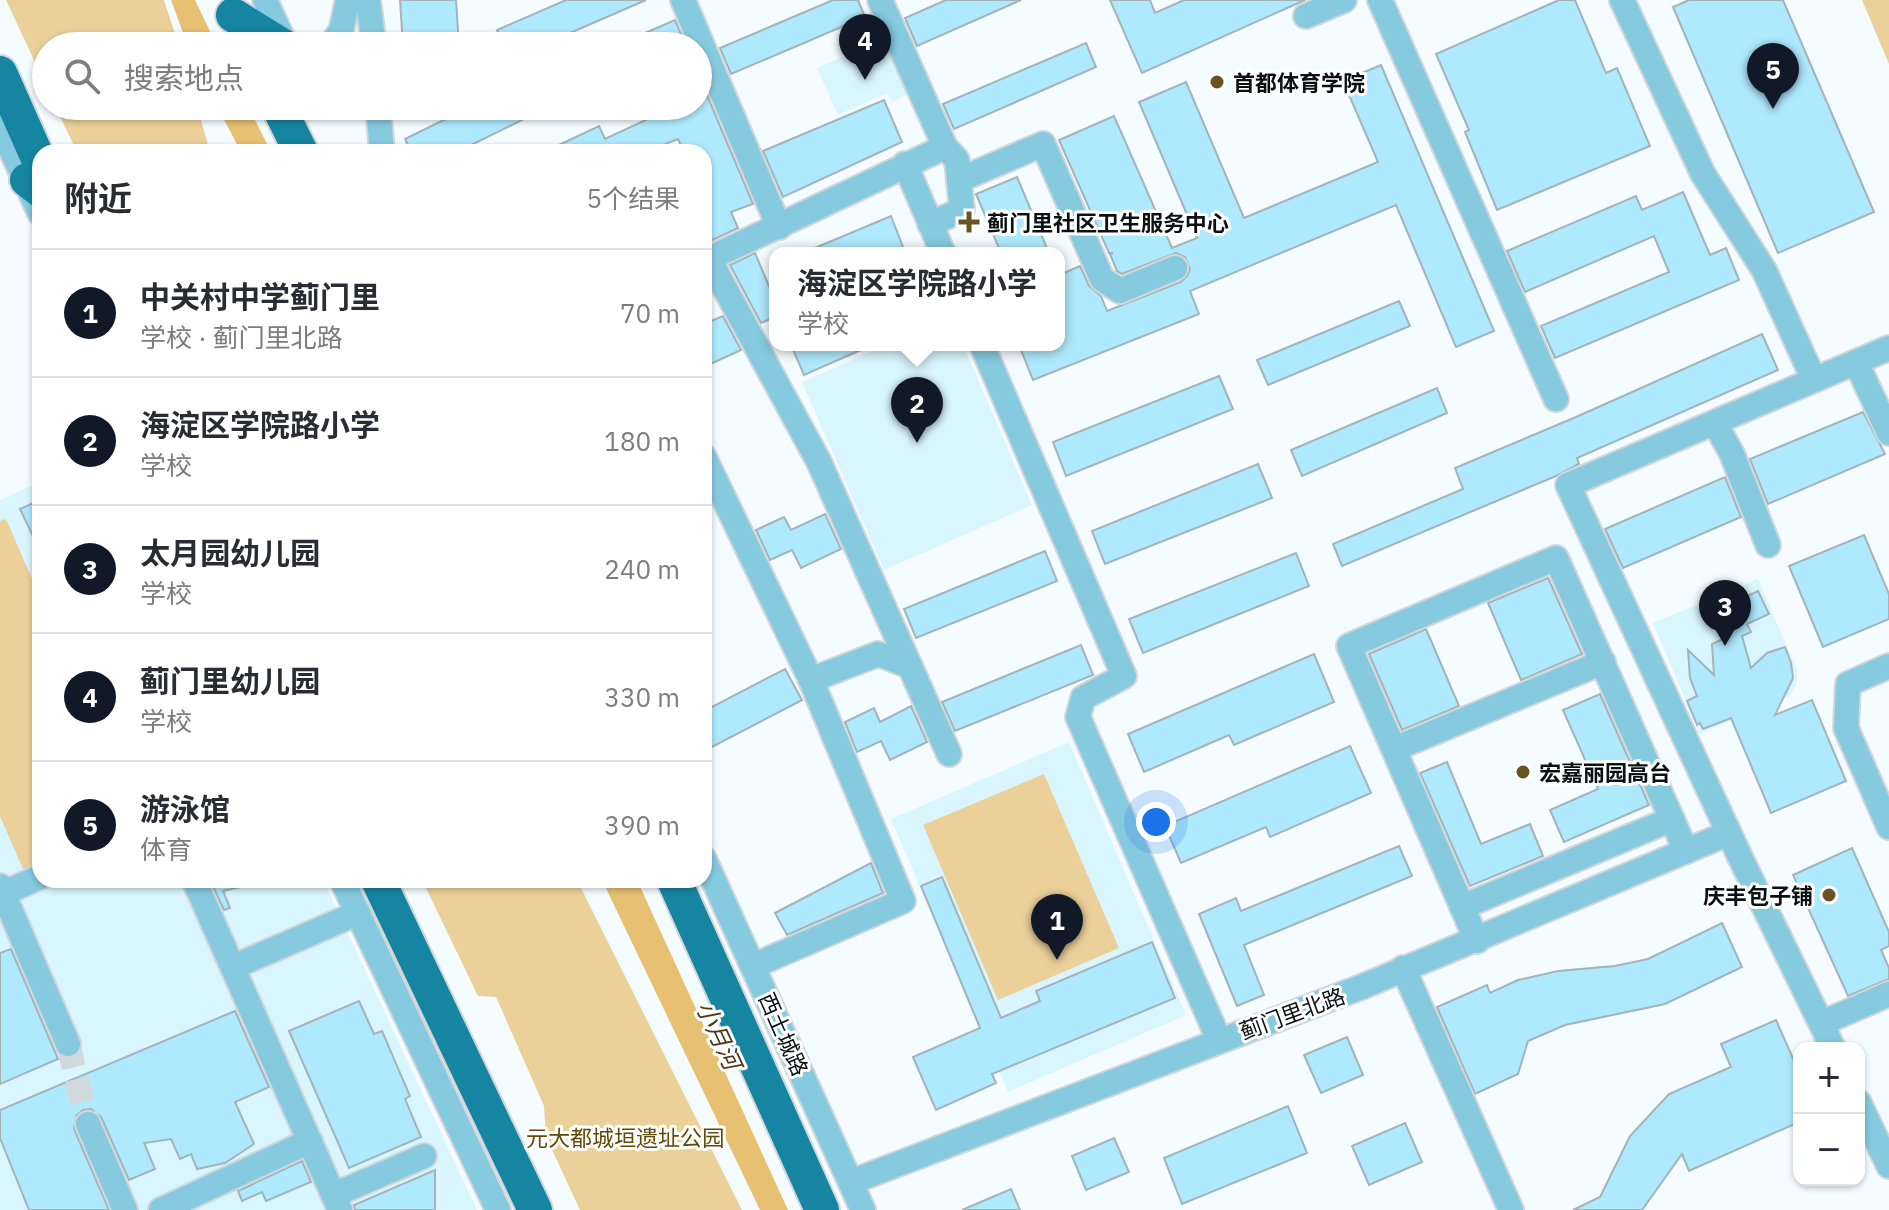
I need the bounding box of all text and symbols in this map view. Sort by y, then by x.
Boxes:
pin: 4 [839,14,891,80]
search box [32,32,712,120]
pin: 5 [1747,43,1799,109]
icon: search [60,54,104,98]
text: 搜索地点 [124,58,244,97]
place label: 首都体育学院 [1233,68,1365,97]
marker: 首都体育学院 [1208,73,1226,91]
text: 附近 [64,176,132,220]
text: 5个结果 [586,181,680,215]
place label: 蓟门里社区卫生服务中心 [987,208,1229,237]
marker: 蓟门里社区卫生服务中心 [958,211,980,233]
popup [769,247,1065,351]
text: 海淀区学院路小学 [797,263,1037,302]
text: 中关村中学蓟门里 [140,277,380,316]
text: 1 [82,296,98,330]
text: 70 m [620,296,680,330]
text: 学校 [797,306,849,340]
text: 学校 · 蓟门里北路 [140,320,343,354]
pin: 2 [891,377,943,443]
text: 海淀区学院路小学 [140,405,380,444]
text: 2 [82,424,98,458]
text: 180 m [604,424,680,458]
text: 学校 [140,448,192,482]
text: 太月园幼儿园 [140,533,320,572]
text: 3 [82,552,98,586]
text: 240 m [604,552,680,586]
text: 学校 [140,576,192,610]
pin: 3 [1699,580,1751,646]
text: 蓟门里幼儿园 [140,661,320,700]
text: 4 [82,680,98,714]
text: 330 m [604,680,680,714]
text: 学校 [140,704,192,738]
place label: 宏嘉丽园高台 [1539,758,1671,787]
marker: 宏嘉丽园高台 [1514,763,1532,781]
text: 游泳馆 [140,789,230,828]
your location [1136,802,1176,842]
text: 5 [82,808,98,842]
text: 390 m [604,808,680,842]
text: 体育 [140,832,192,866]
place label: 庆丰包子铺 [1703,881,1813,910]
marker: 庆丰包子铺 [1820,886,1838,904]
pin: 1 [1031,894,1083,960]
street label: 蓟门里北路 [1235,981,1349,1045]
street label: 西土城路 [753,988,815,1080]
water label: 小月河 [689,996,750,1078]
map controls [1793,1042,1865,1186]
button: + [1793,1042,1865,1114]
button: − [1793,1114,1865,1186]
park label: 元大都城垣遗址公园 [526,1123,724,1152]

